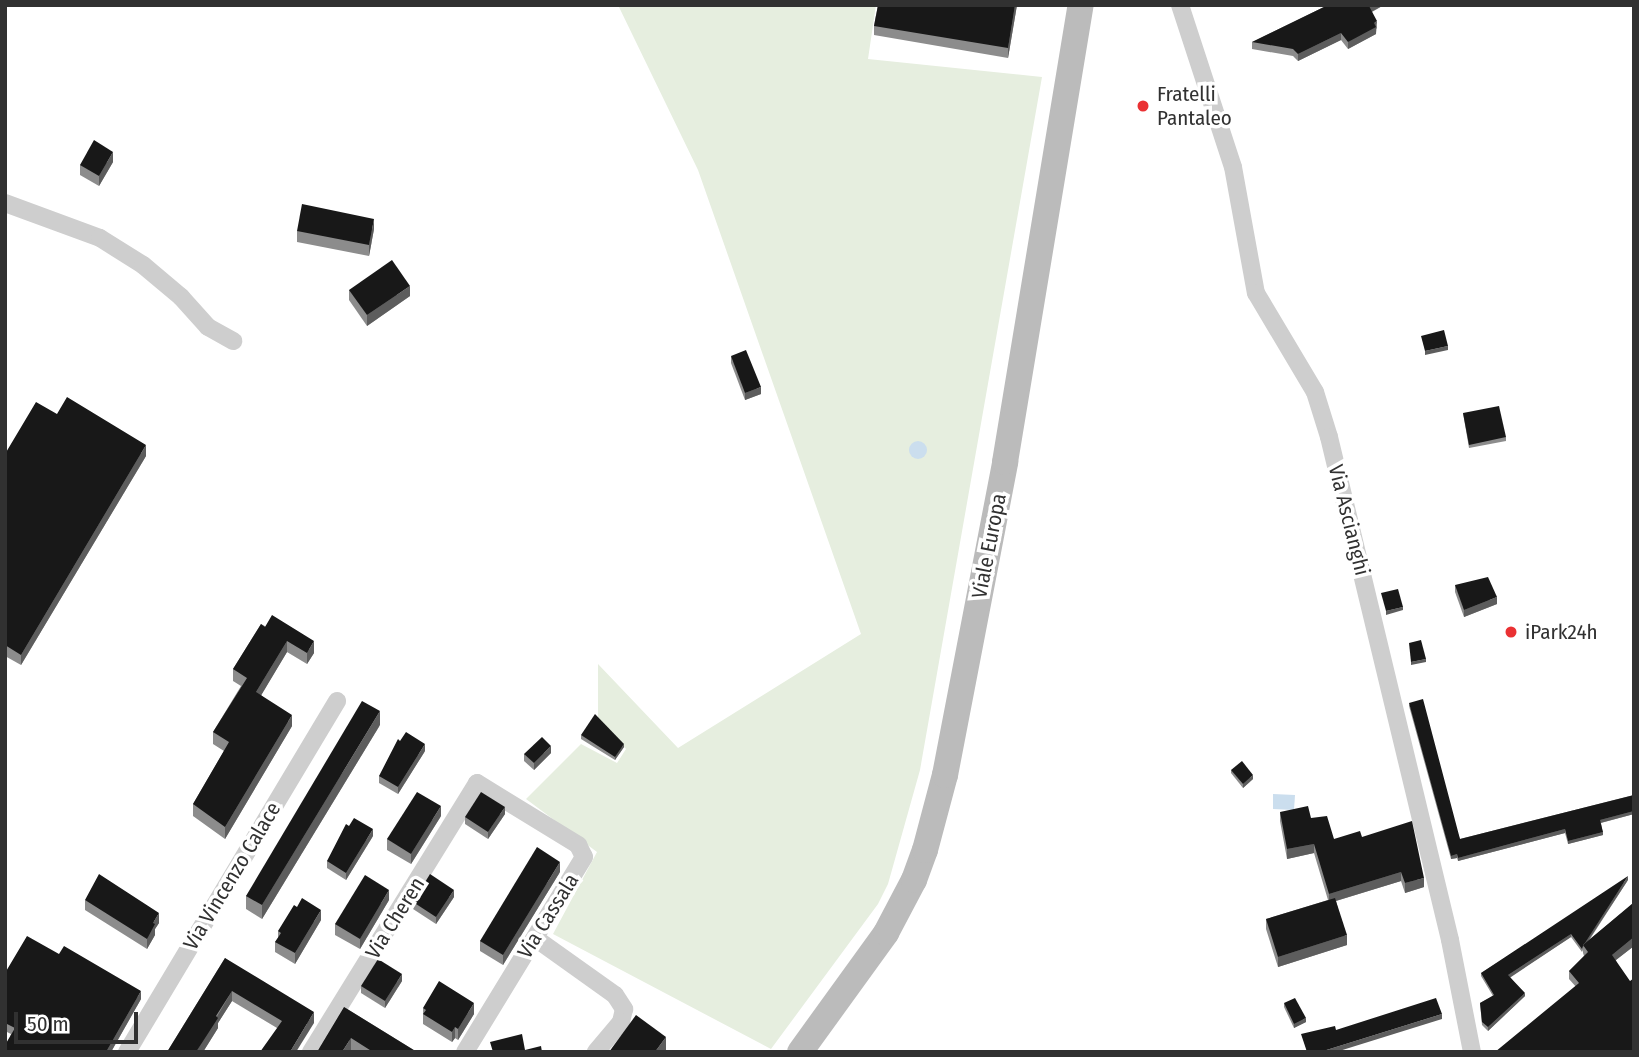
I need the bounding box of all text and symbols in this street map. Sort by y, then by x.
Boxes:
place label: Fratelli Pantaleo [1157,81,1232,131]
marker: Fratelli Pantaleo [1135,98,1151,114]
street label: Via Ascianghi [1323,462,1375,578]
street label: Viale Europa [966,491,1012,601]
place label: iPark24h [1525,619,1598,645]
marker: iPark24h [1503,624,1519,640]
street label: Via Vincenzo Calace [178,798,286,954]
street label: Via Cassala [512,869,584,963]
street label: Via Cheren [360,873,430,963]
scale bar [18,998,142,1042]
text: 50 m [27,1011,69,1037]

